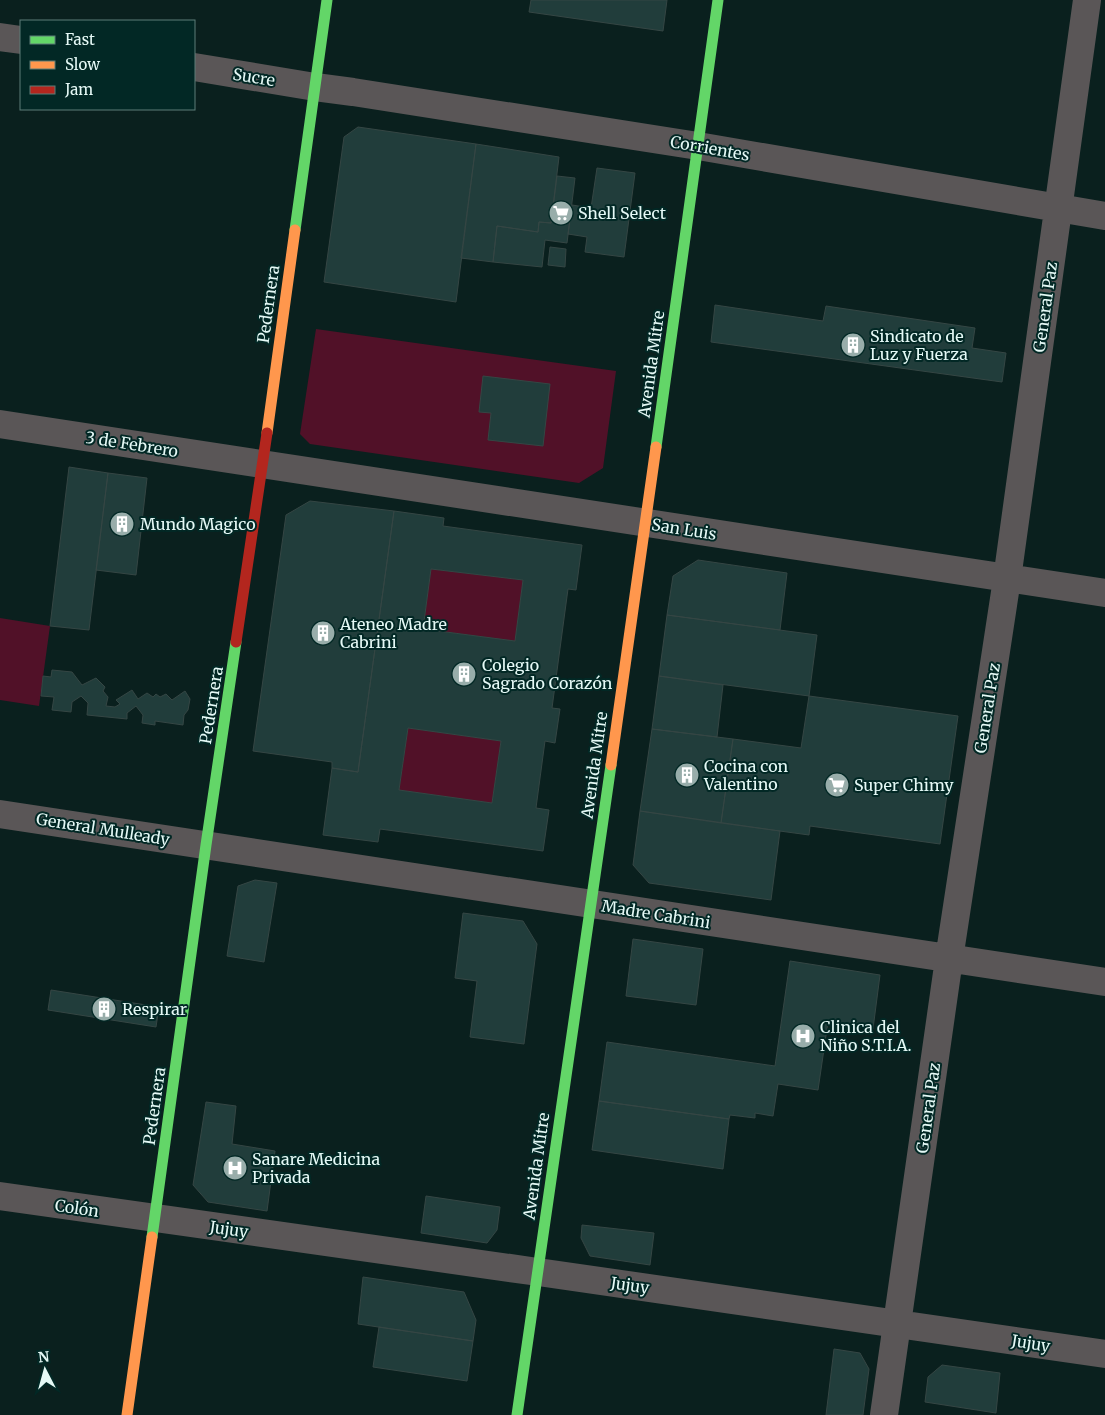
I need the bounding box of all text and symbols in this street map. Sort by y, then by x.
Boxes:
legend [20,20,195,110]
text: Fast [65,30,95,49]
text: Slow [65,55,100,74]
street label: Sucre [231,64,277,90]
text: Jam [64,80,93,99]
street label: Corrientes [669,131,751,165]
supermarket icon: Shell Select [548,200,574,226]
place label: Shell Select [578,203,667,223]
street label: General Paz [1029,260,1061,354]
street label: Pedernera [253,263,283,344]
street label: Avenida Mitre [633,309,668,420]
place label: Sindicato de Luz y Fuerza [870,326,968,364]
building icon: Sindicato de Luz y Fuerza [840,332,866,358]
street label: 3 de Febrero [84,427,180,461]
building icon: Mundo Magico [109,511,135,537]
place label: Mundo Magico [140,514,255,534]
street label: San Luis [650,514,718,544]
place label: Ateneo Madre Cabrini [339,614,447,652]
building icon: Ateneo Madre Cabrini [310,620,336,646]
place label: Colegio Sagrado Corazón [482,655,613,693]
building icon: Colegio Sagrado Corazón [451,661,477,687]
street label: General Paz [970,661,1004,755]
street label: Pedernera [195,664,227,745]
street label: Avenida Mitre [576,710,611,821]
place label: Cocina con Valentino [703,756,789,794]
building icon: Cocina con Valentino [674,762,700,788]
supermarket icon: Super Chimy [824,772,850,798]
place label: Super Chimy [854,775,954,795]
street label: General Mulleady [35,809,172,850]
street label: Madre Cabrini [600,896,712,932]
building icon: Respirar [91,996,117,1022]
place label: Respirar [122,999,187,1019]
place label: Clinica del Niño S.T.I.A. [820,1017,912,1055]
hospital icon: Clinica del Niño S.T.I.A. [790,1023,816,1049]
street label: General Paz [912,1061,944,1155]
street label: Pedernera [139,1065,169,1146]
street label: Avenida Mitre [518,1111,553,1222]
place label: Sanare Medicina Privada [252,1149,380,1187]
hospital icon: Sanare Medicina Privada [222,1155,248,1181]
street label: Colón [54,1195,101,1221]
street label: Jujuy [207,1216,250,1242]
street label: Jujuy [608,1272,651,1298]
street label: Jujuy [1009,1330,1052,1356]
north arrow [20,1345,70,1395]
text: N [37,1348,50,1367]

